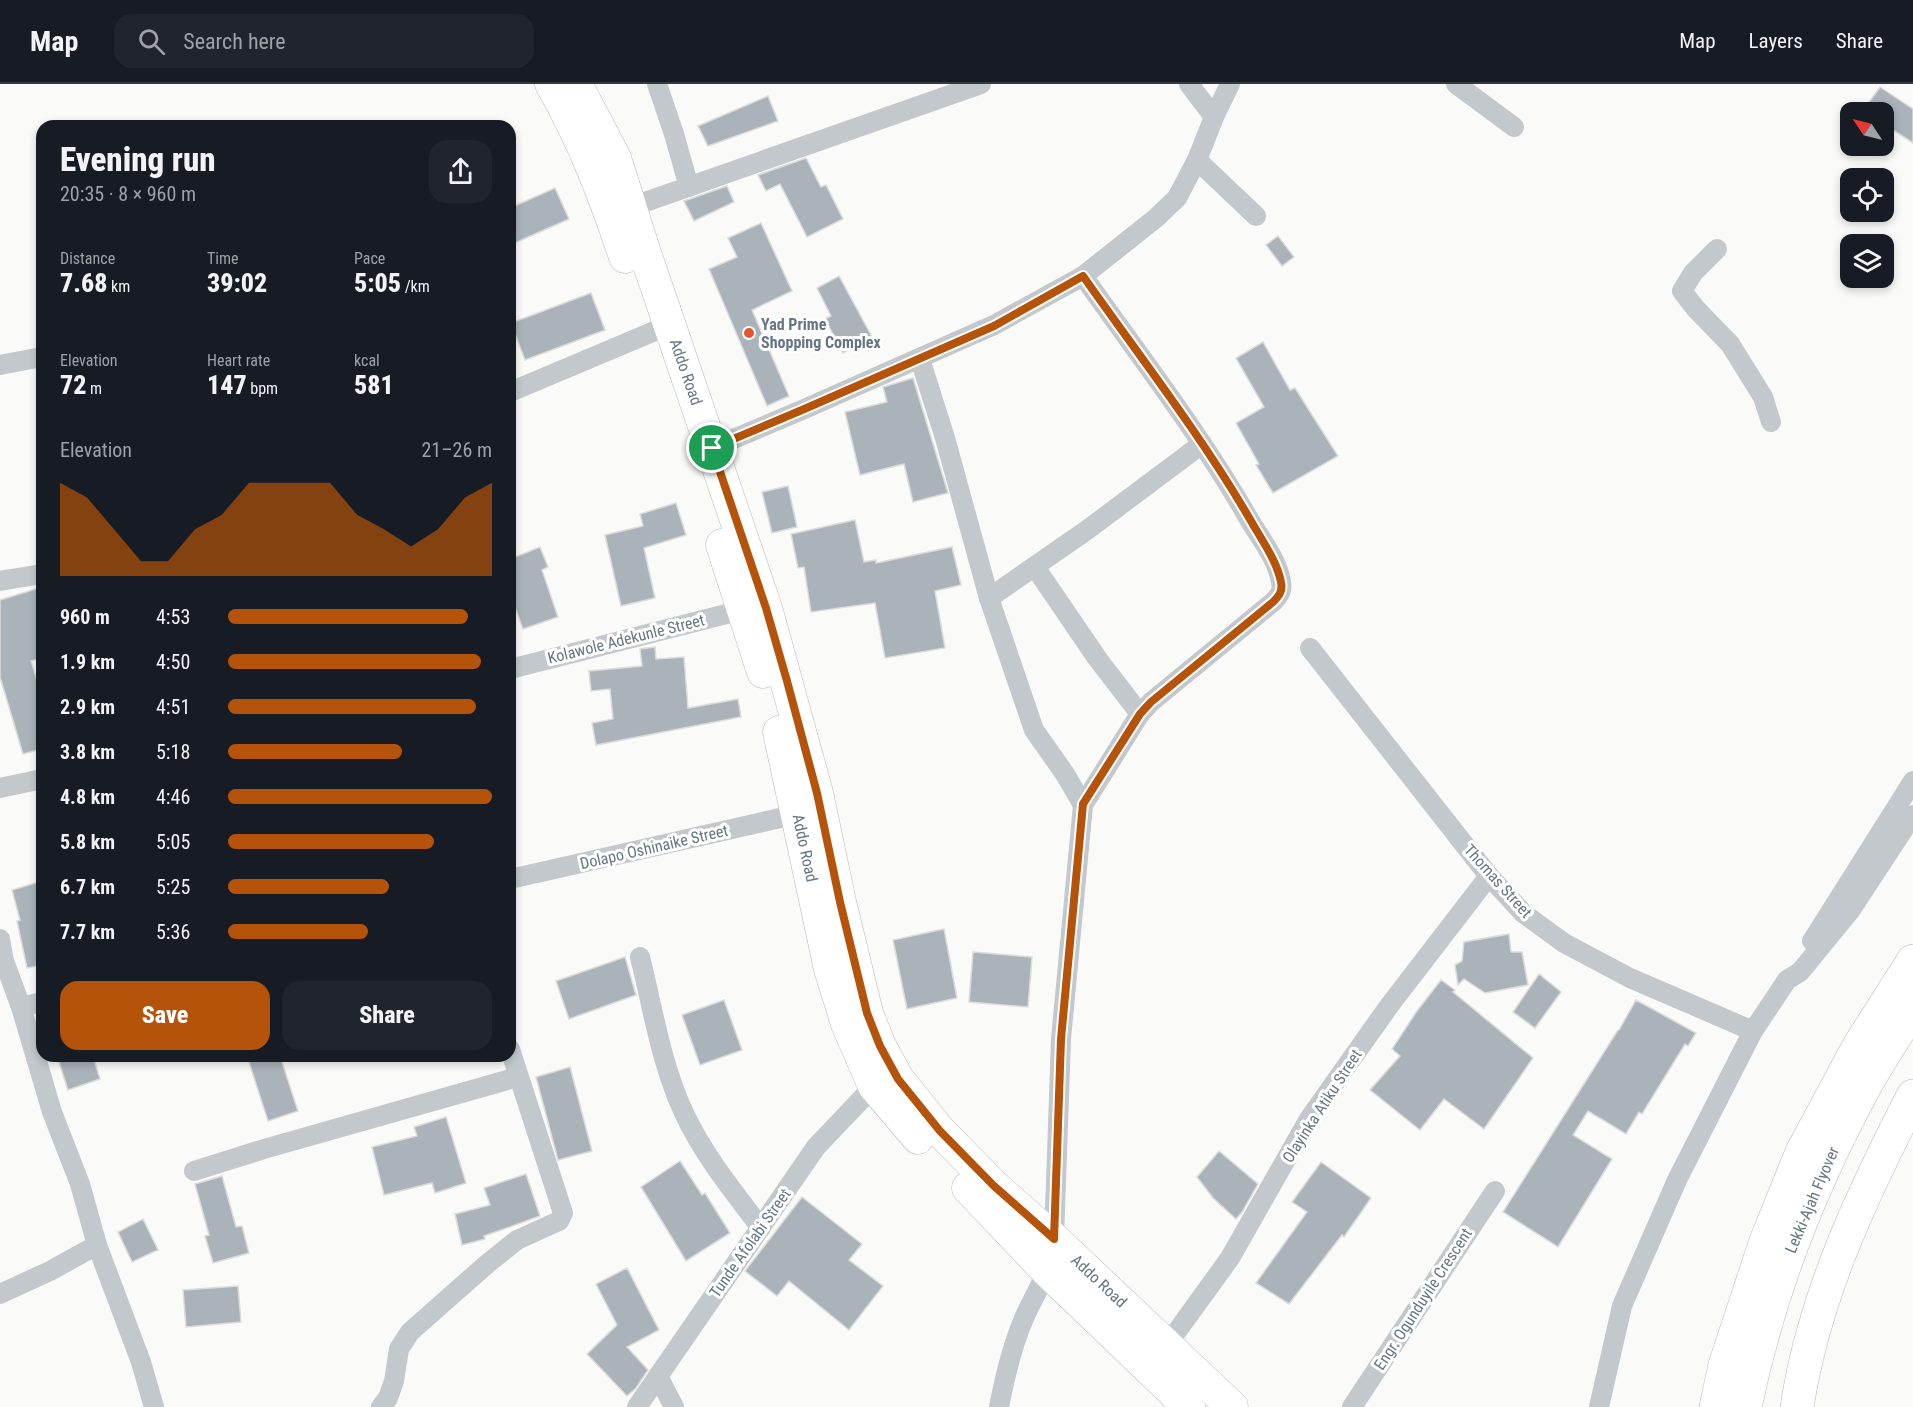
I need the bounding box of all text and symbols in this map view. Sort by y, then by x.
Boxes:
search box [114,14,534,68]
text: Map [30,25,78,58]
icon: search [135,25,168,58]
text: Search here [183,29,286,54]
text: Map [1679,29,1716,53]
text: Layers [1749,29,1803,53]
text: Share [1836,29,1883,53]
north arrow [1840,102,1894,156]
map controls [1840,102,1894,288]
text: Evening run [60,140,216,179]
button: share [429,140,492,203]
button: locate [1840,168,1894,222]
text: 20:35 · 8 × 960 m [60,182,196,206]
button: layers [1840,234,1894,288]
text: Distance [60,249,115,268]
text: Time [207,249,239,268]
text: Pace [354,249,385,268]
text: 7.68 [60,268,107,298]
text: 39:02 [207,268,267,298]
text: 5:05 [354,268,401,298]
text: km [107,277,130,296]
text: /km [401,277,430,296]
place label: Yad Prime Shopping Complex [761,315,882,352]
marker: Yad Prime Shopping Complex [742,326,756,340]
street label: Addo Road [666,336,706,408]
text: Elevation [60,351,118,370]
text: Heart rate [207,351,270,370]
text: kcal [354,351,380,370]
text: 72 [60,370,86,400]
text: 147 [207,370,247,400]
text: 581 [354,370,394,400]
text: m [86,379,102,398]
text: bpm [247,379,278,398]
pin [686,422,737,473]
icon: arrive [695,431,728,464]
text: Elevation [60,438,132,462]
text: 21–26 m [421,438,492,462]
text: 960 m [60,605,110,629]
text: 4:53 [156,605,190,629]
street label: Kolawole Adekunle Street [546,610,707,668]
text: 1.9 km [60,650,115,674]
text: 4:50 [156,650,190,674]
text: 2.9 km [60,695,115,719]
text: 4:51 [156,695,190,719]
text: 3.8 km [60,740,115,764]
text: 5:18 [156,740,190,764]
text: 4.8 km [60,785,115,809]
text: 4:46 [156,785,190,809]
street label: Addo Road [789,812,821,884]
street label: Dolapo Oshinaike Street [578,821,730,873]
text: 5.8 km [60,830,115,854]
text: 5:05 [156,830,190,854]
street label: Thomas Street [1460,840,1536,922]
text: 6.7 km [60,875,115,899]
text: 5:25 [156,875,190,899]
text: 7.7 km [60,920,115,944]
text: 5:36 [156,920,190,944]
button: Save [60,981,270,1050]
button: Share [282,981,492,1050]
street label: Olayinka Atiku Street [1278,1046,1366,1166]
street label: Lekki-Ajah Flyover [1781,1144,1843,1256]
street label: Tunde Afolabi Street [705,1185,795,1301]
street label: Engr. Ogunduyile Crescent [1370,1224,1476,1373]
street label: Addo Road [1067,1251,1131,1311]

